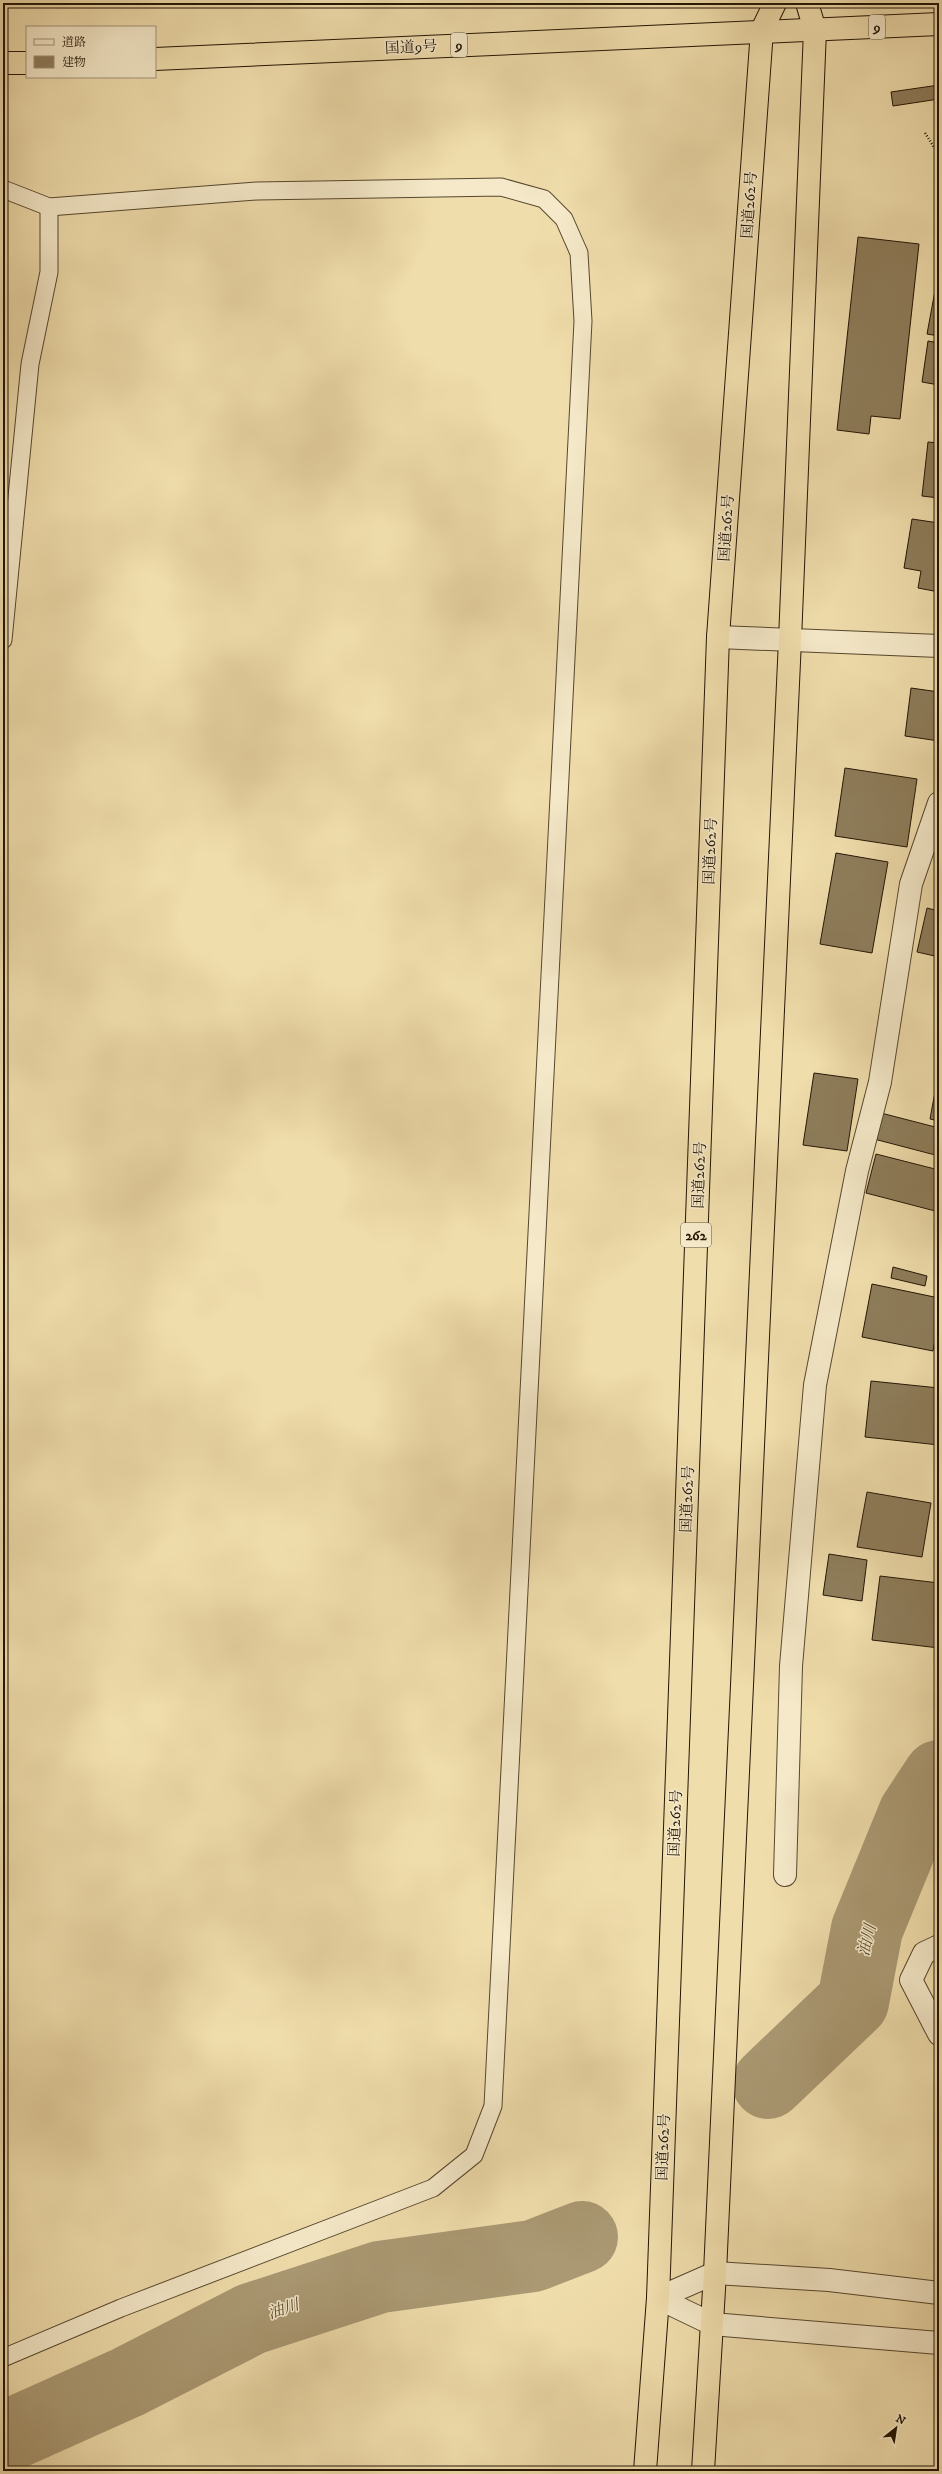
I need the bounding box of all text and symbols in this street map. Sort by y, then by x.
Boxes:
road number: 9 [869,15,885,39]
legend [26,26,156,78]
road number: 9 [451,33,467,57]
text: 道路 [62,35,86,50]
street label: 国道9号 [384,37,438,58]
text: 建物 [62,55,86,70]
street label: 国道262号 [738,171,761,239]
street label: 国道262号 [715,494,738,562]
street label: 国道262号 [700,817,721,885]
street label: 国道262号 [689,1141,710,1209]
road number: 262 [681,1223,711,1247]
street label: 国道262号 [677,1465,698,1533]
street label: 国道262号 [665,1789,686,1857]
water label: 油川 [853,1920,881,1958]
street label: 国道262号 [653,2113,674,2181]
water label: 油川 [265,2294,304,2323]
north arrow [876,2408,916,2448]
text: N [893,2412,908,2429]

